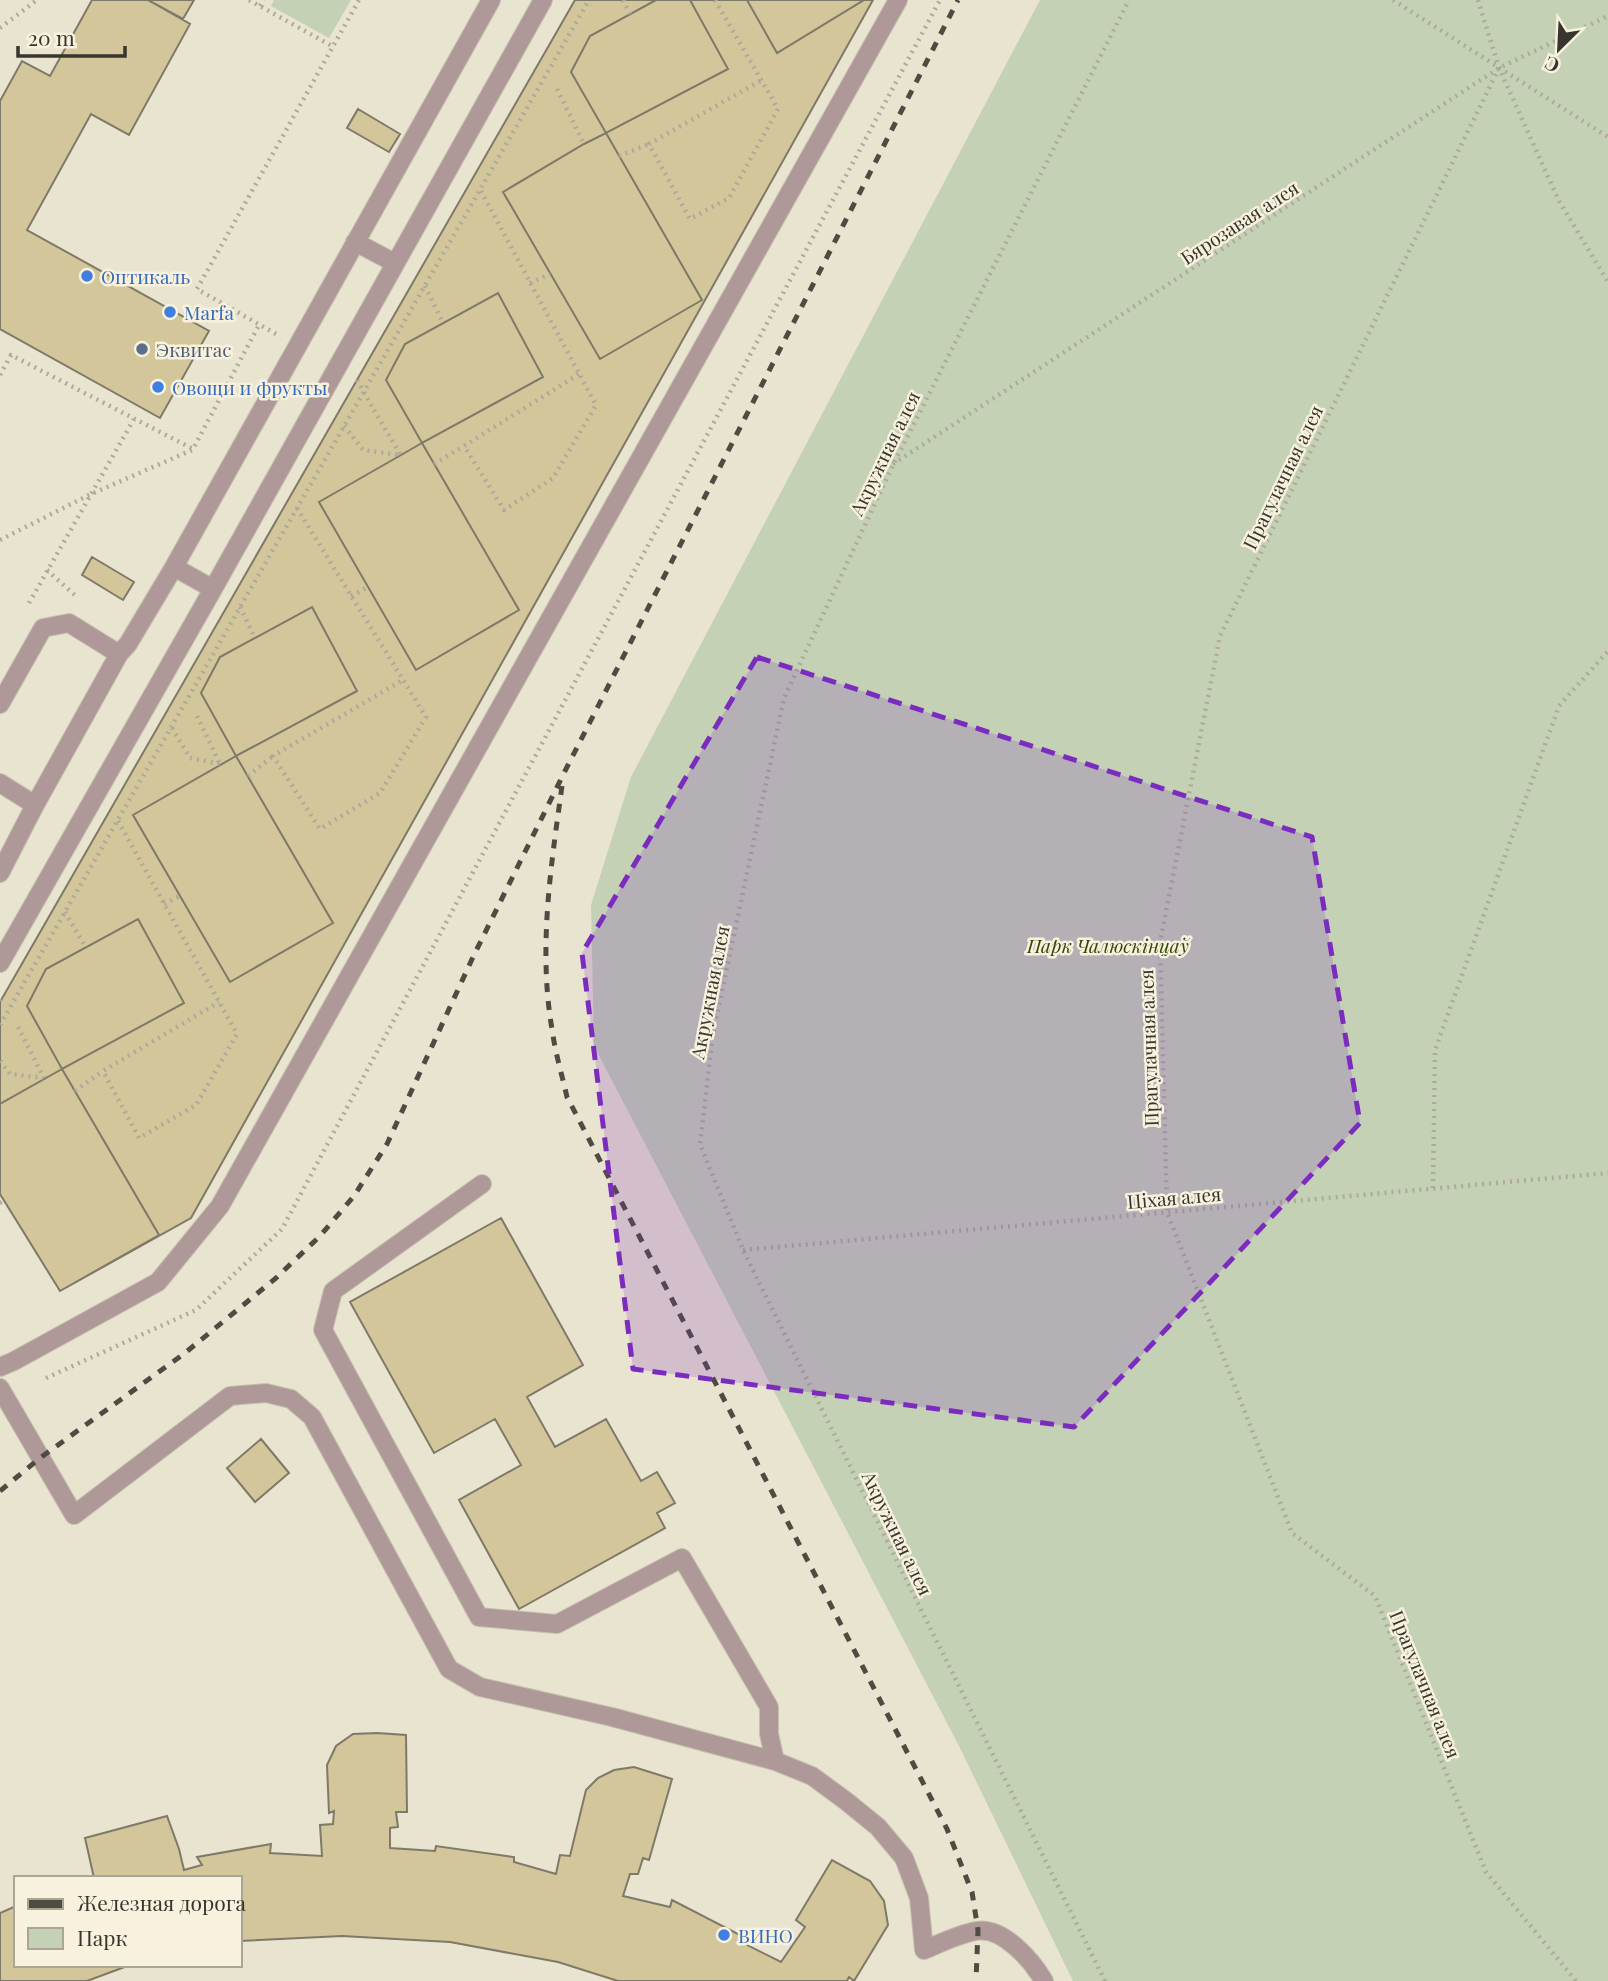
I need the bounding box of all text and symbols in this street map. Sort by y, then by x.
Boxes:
scale bar [18,14,124,58]
north arrow [1524,14,1594,84]
text: 20 m [28,23,75,51]
text: С [1540,51,1563,80]
street label: Бярозавая алея [1175,174,1303,270]
place label: Оптикаль [101,263,190,289]
marker: Оптикаль [79,268,95,284]
place label: Marfa [184,299,235,325]
marker: Marfa [162,304,178,320]
place label: Эквитас [156,336,232,362]
marker: Эквитас [134,341,150,357]
place label: Овощи и фрукты [172,374,328,400]
marker: Овощи и фрукты [150,379,166,395]
street label: Акружная алея [842,387,925,520]
street label: Прагулачная алея [1236,401,1328,553]
street label: Акружная алея [683,923,735,1062]
park label: Парк Чалюскінцаў [1026,932,1191,958]
street label: Прагулачная алея [1132,969,1164,1127]
street label: Ціхая алея [1126,1180,1222,1214]
street label: Акружная алея [856,1466,939,1599]
street label: Прагулачная алея [1384,1606,1468,1762]
legend [14,1876,242,1967]
text: Железная дорога [77,1888,246,1916]
place label: ВИНО [738,1922,793,1948]
text: Парк [77,1923,127,1951]
marker: ВИНО [716,1927,732,1943]

